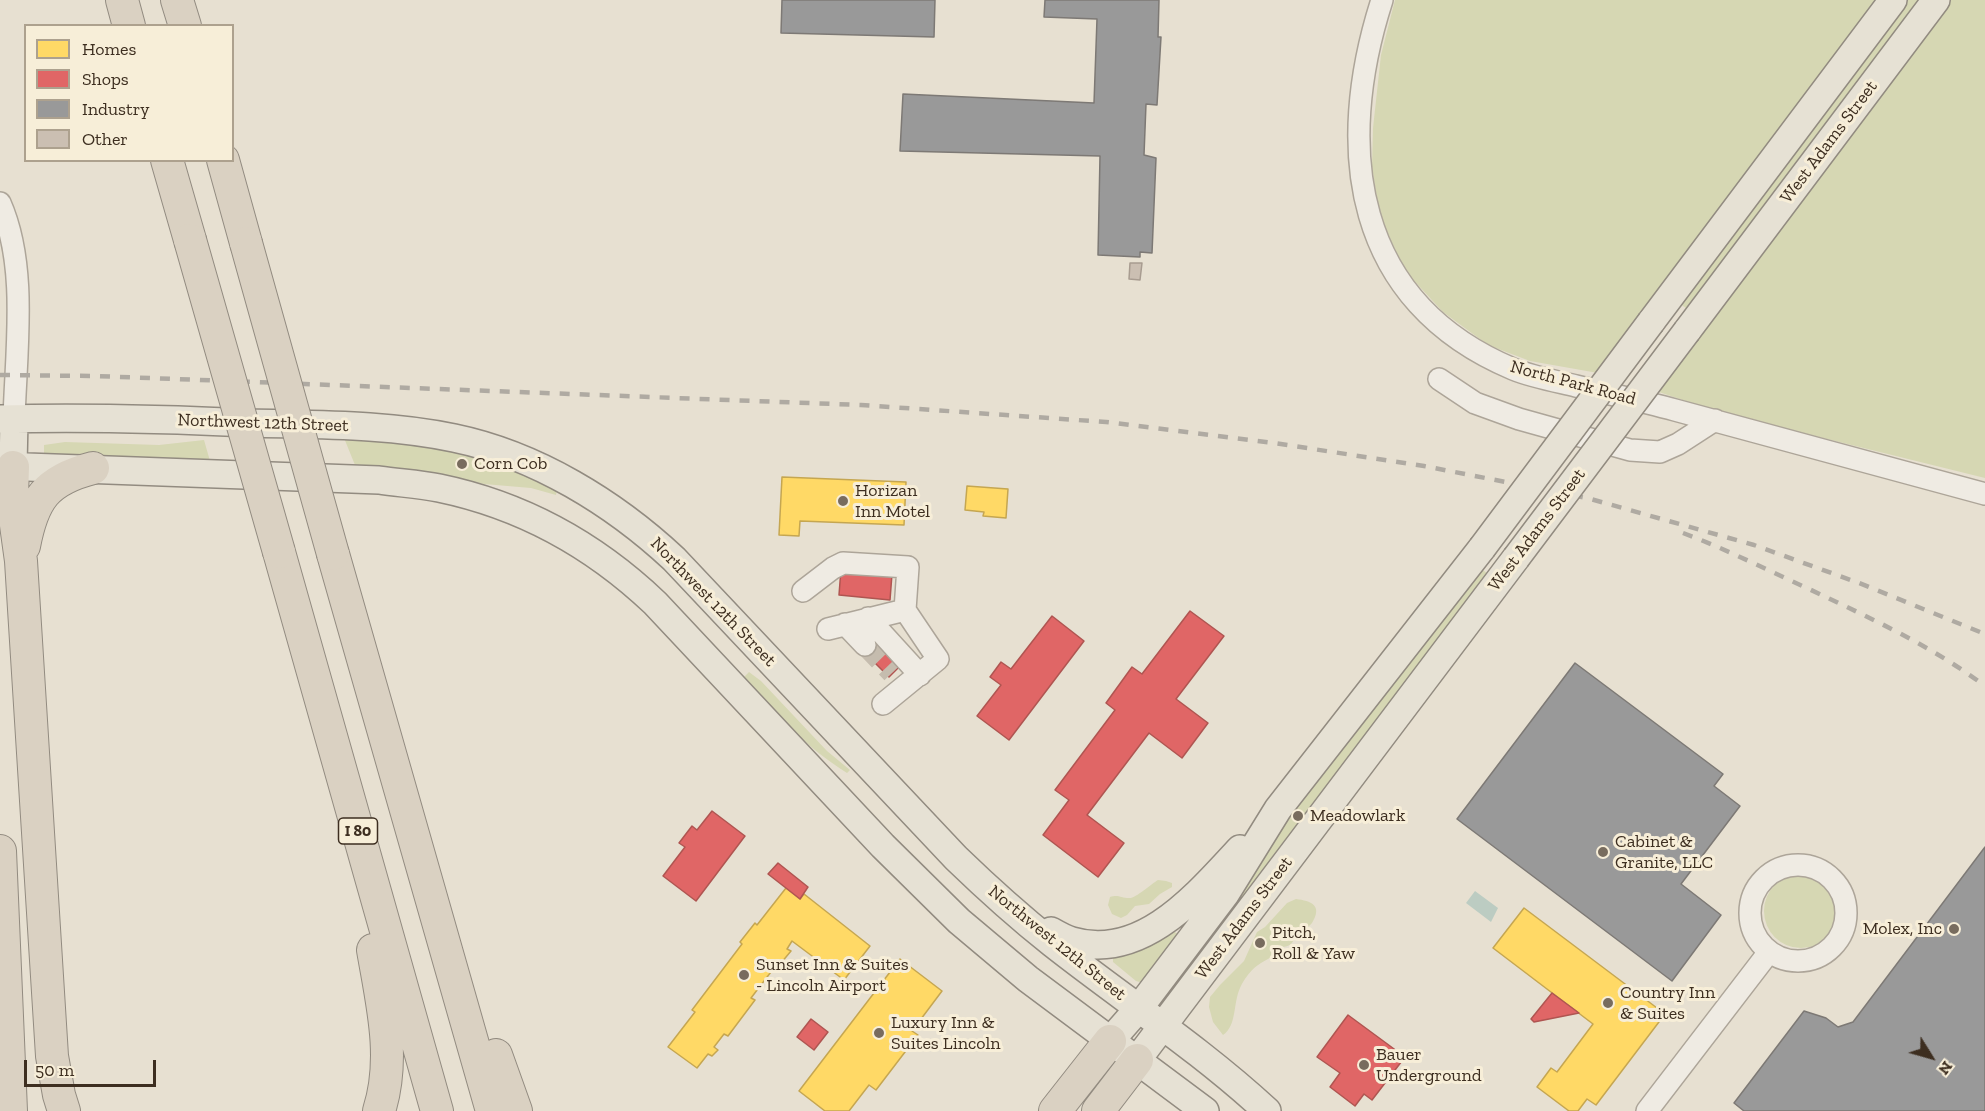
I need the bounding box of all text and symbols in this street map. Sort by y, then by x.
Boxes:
legend [24,24,234,162]
text: Homes [82,38,136,60]
text: Shops [82,68,129,90]
street label: West Adams Street [1776,76,1882,208]
text: Industry [82,98,149,120]
text: Other [82,128,128,150]
street label: North Park Road [1508,356,1638,410]
street label: Northwest 12th Street [177,409,349,437]
place label: Corn Cob [474,453,547,475]
marker: Corn Cob [455,457,469,471]
street label: West Adams Street [1484,464,1590,596]
place label: Horizan Inn Motel [855,480,930,522]
marker: Horizan Inn Motel [836,494,850,508]
street label: Northwest 12th Street [646,533,780,671]
place label: Meadowlark [1310,805,1405,827]
marker: Meadowlark [1291,809,1305,823]
road number: I 80 [338,818,378,844]
place label: Cabinet & Granite, LLC [1615,831,1713,874]
marker: Cabinet & Granite, LLC [1596,845,1610,859]
street label: West Adams Street [1191,852,1297,984]
street label: Northwest 12th Street [984,881,1130,1005]
place label: Molex, Inc [1863,918,1942,940]
place label: Pitch, Roll & Yaw [1272,922,1355,964]
marker: Molex, Inc [1947,922,1961,936]
marker: Pitch, Roll & Yaw [1253,936,1267,950]
place label: Sunset Inn & Suites - Lincoln Airport [756,954,909,996]
marker: Sunset Inn & Suites - Lincoln Airport [737,968,751,982]
place label: Country Inn & Suites [1620,982,1715,1024]
marker: Country Inn & Suites [1601,996,1615,1010]
place label: Luxury Inn & Suites Lincoln [891,1012,1001,1054]
marker: Luxury Inn & Suites Lincoln [872,1026,886,1040]
north arrow [1901,1027,1961,1087]
place label: Bauer Underground [1376,1044,1482,1086]
scale bar [27,1048,159,1086]
marker: Bauer Underground [1357,1058,1371,1072]
text: N [1935,1058,1957,1079]
text: 50 m [35,1059,74,1081]

